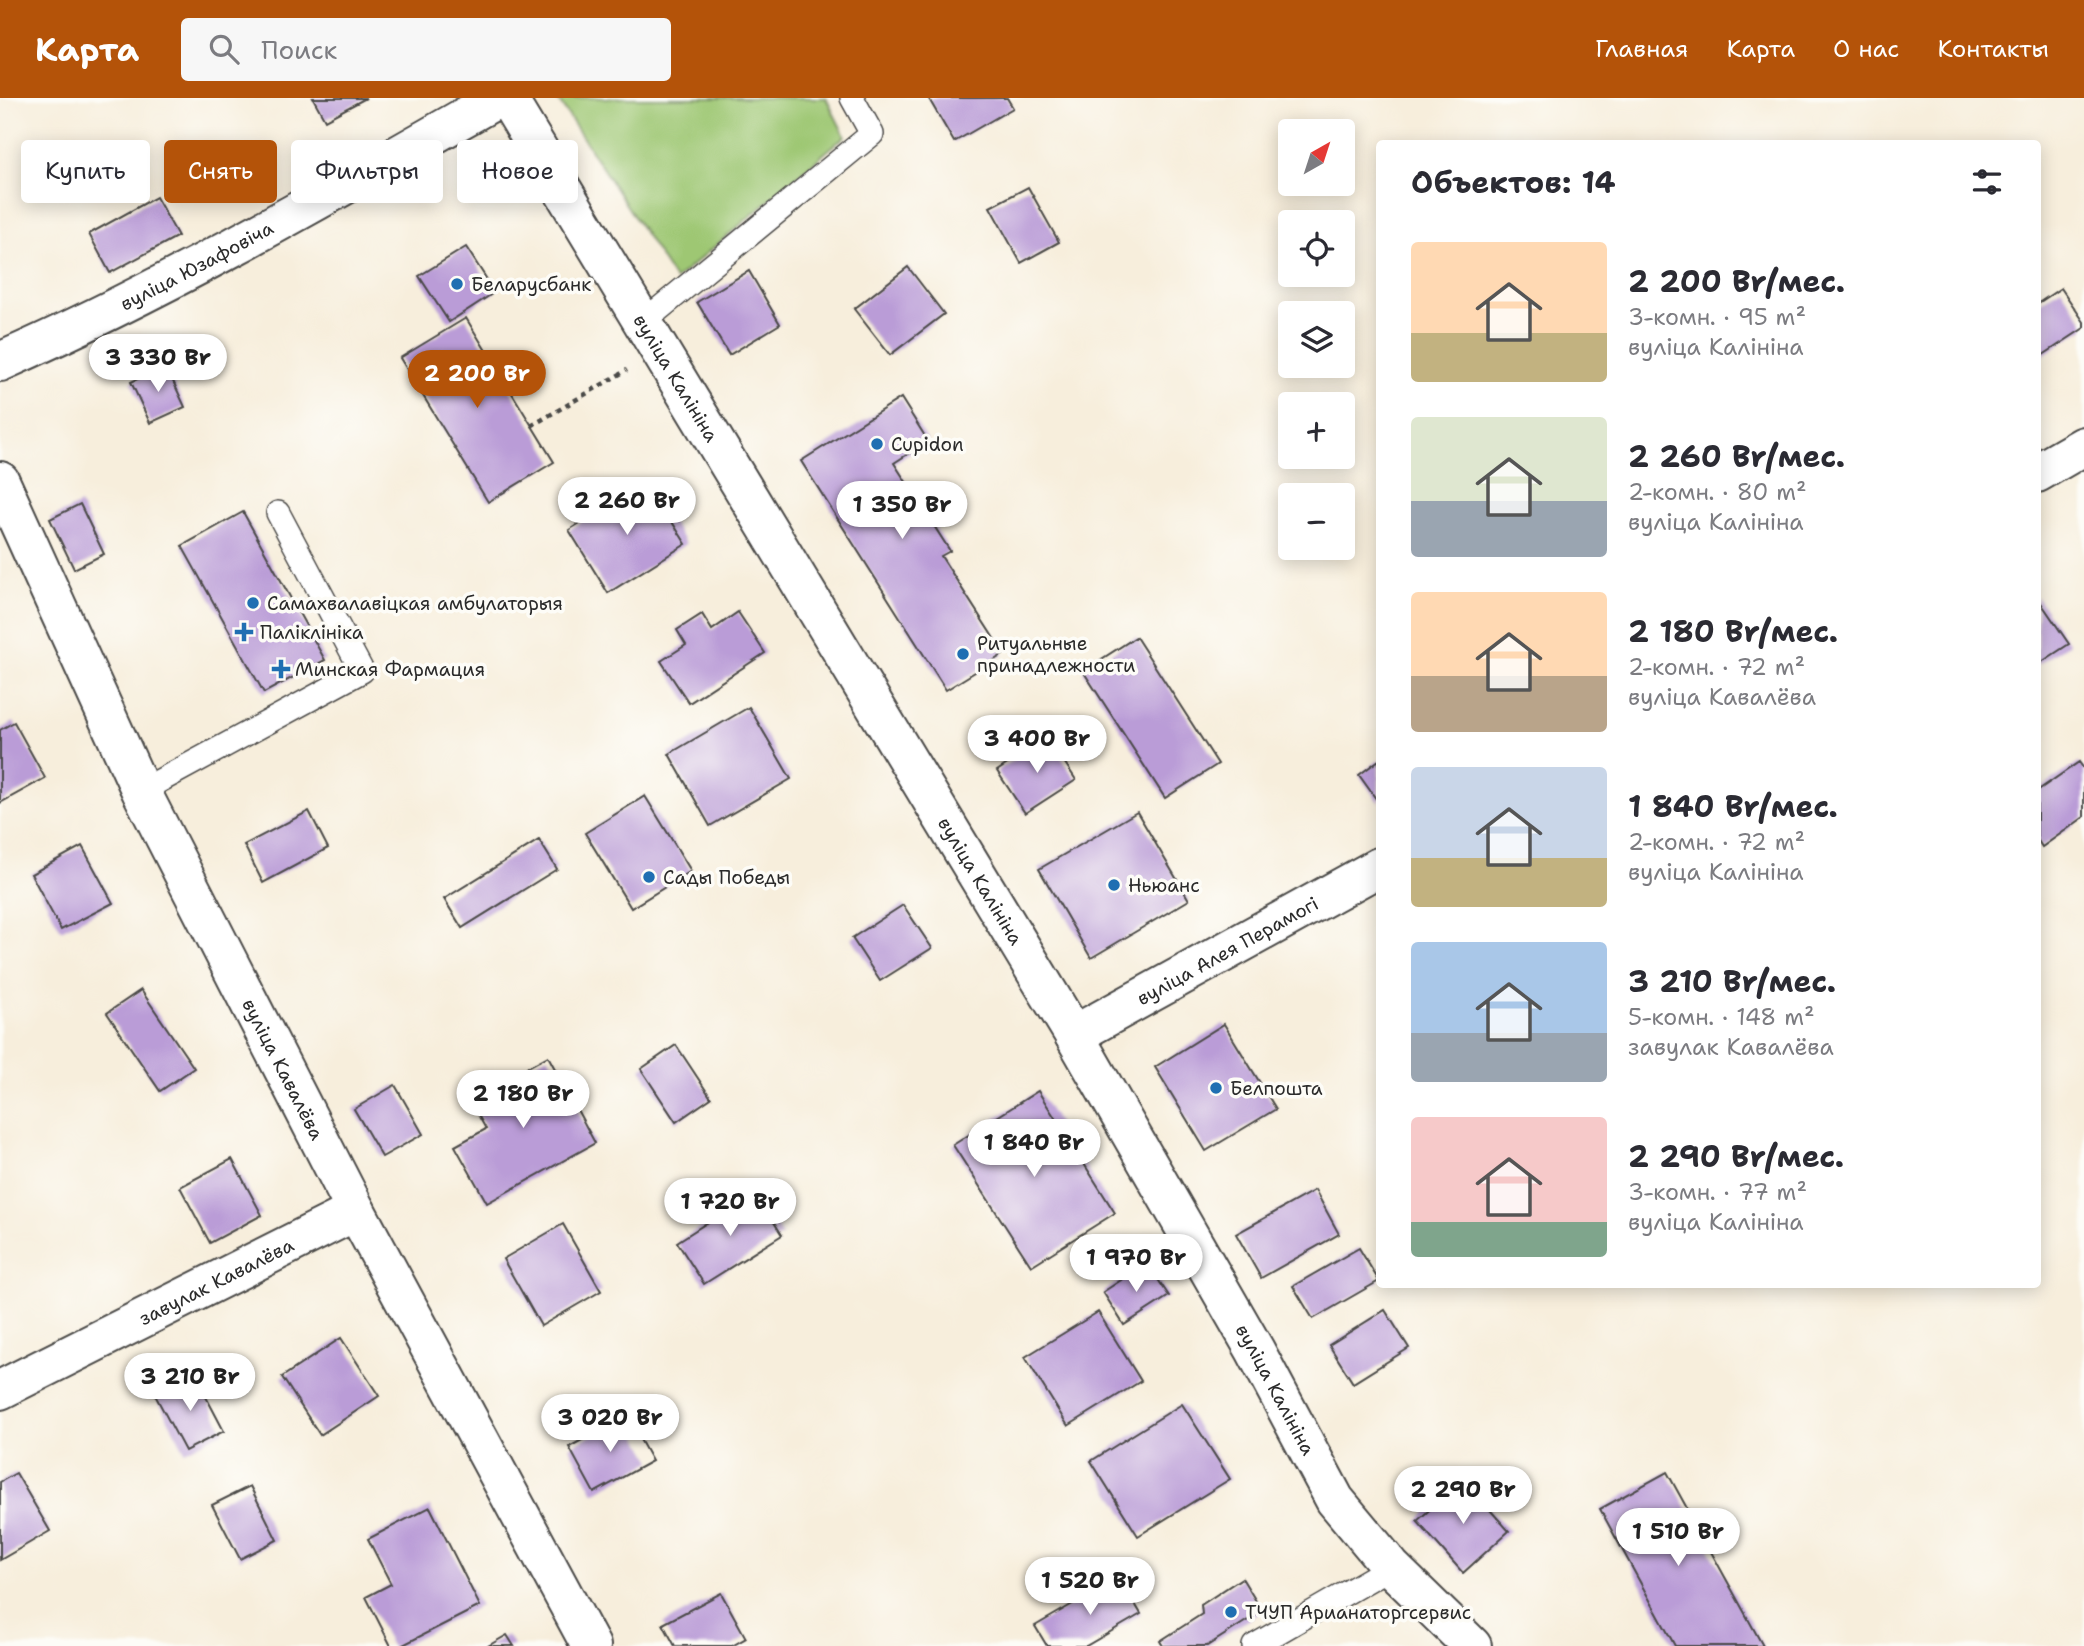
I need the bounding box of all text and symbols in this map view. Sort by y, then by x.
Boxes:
search box [181,18,671,81]
text: Карта [35,27,139,72]
icon: search [205,30,243,68]
text: Поиск [261,32,337,67]
text: Главная [1595,33,1688,65]
text: Карта [1726,33,1795,65]
text: О нас [1833,33,1899,65]
text: Контакты [1937,33,2049,65]
north arrow [1278,119,1354,196]
map controls [1278,119,1355,560]
chip: Купить [21,140,150,203]
chip: Снять [164,140,277,203]
chip: Фильтры [291,140,443,203]
chip: Новое [457,140,578,203]
text: Объектов: 14 [1411,162,1616,203]
icon: filters [1968,163,2006,201]
button: locate [1278,210,1355,287]
street label: вуліца Юзафовіча [116,215,278,316]
text: 2 200 Br/мес. [1628,261,1845,302]
icon: home [1467,270,1551,354]
place label: Беларусбанк [471,272,591,297]
marker: Беларусбанк [449,276,465,292]
button: layers [1278,301,1355,378]
text: 3-комн. · 95 m² [1628,302,1806,332]
street label: вуліца Калініна [628,309,724,447]
text: вуліца Калініна [1628,332,1804,362]
pin: 3 330 Br [86,334,230,394]
text: 3 330 Br [105,342,211,372]
pin: 2 200 Br [405,350,549,410]
text: 2 200 Br [424,358,530,388]
button: + [1278,392,1355,469]
place label: Cupidon [891,432,964,457]
marker: Cupidon [869,436,885,452]
text: 2 260 Br/мес. [1628,436,1845,477]
icon: home [1467,445,1551,529]
text: 2-комн. · 80 m² [1628,477,1807,507]
pin: 2 260 Br [555,478,699,537]
pin: 1 350 Br [830,482,974,541]
button: − [1278,483,1355,560]
text: 2 260 Br [574,485,680,515]
text: 1 350 Br [852,489,952,519]
text: вуліца Калініна [1628,507,1804,537]
place label: Самахвалавіцкая амбулаторыя [267,591,563,616]
marker: Самахвалавіцкая амбулаторыя [245,595,261,611]
text: 2 180 Br/мес. [1628,611,1838,652]
place label: Паліклініка [260,620,364,645]
icon: home [1467,620,1551,704]
marker: Паліклініка [234,622,254,642]
place label: Ритуальные принадлежности [977,631,1136,678]
marker: Ритуальные принадлежности [955,646,971,662]
text: 2-комн. · 72 m² [1628,652,1805,682]
place label: Минская Фармация [295,657,485,682]
marker: Минская Фармация [273,661,289,677]
text: вуліца Кавалёва [1628,682,1816,712]
pin: 3 400 Br [965,716,1109,775]
text: 3 400 Br [984,723,1090,753]
text: 1 840 Br/мес. [1628,786,1838,827]
icon: home [1467,795,1551,879]
street label: вуліца Калініна [932,812,1029,950]
text: 2-комн. · 72 m² [1628,827,1805,857]
text: вуліца Калініна [1628,857,1804,887]
place label: Сады Победы [663,865,790,890]
marker: Сады Победы [641,869,657,885]
place label: Ньюанс [1128,873,1200,898]
marker: Ньюанс [1106,877,1122,893]
street label: вуліца Алея Перамогі [1132,891,1323,1011]
text: 3 210 Br/мес. [1628,961,1836,1002]
icon: home [1467,970,1551,1054]
street label: вуліца Кавалёва [236,994,330,1144]
text: 5-комн. · 148 m² [1628,1002,1815,1032]
text: завулак Кавалёва [1628,1032,1834,1062]
pin: 2 180 Br [451,1070,595,1130]
place label: Белпошта [1230,1076,1323,1101]
text: 2 180 Br [472,1078,574,1108]
marker: Белпошта [1208,1080,1224,1096]
pin: 1 840 Br [962,1119,1106,1179]
text: 1 840 Br [984,1127,1084,1157]
text: 2 290 Br/мес. [1628,1136,1844,1177]
icon: home [1467,1145,1551,1229]
text: 3-комн. · 77 m² [1628,1177,1807,1207]
pin: 1 720 Br [658,1178,802,1238]
text: 1 720 Br [680,1186,780,1216]
text: вуліца Калініна [1628,1207,1804,1237]
street label: завулак Кавалёва [135,1232,298,1331]
pin: 1 970 Br [1064,1234,1208,1294]
text: 1 970 Br [1086,1242,1186,1272]
street label: вуліца Калініна [1230,1320,1321,1460]
pin: 3 210 Br [118,1354,262,1413]
text: 3 210 Br [140,1361,240,1391]
pin: 3 020 Br [538,1394,682,1454]
text: 3 020 Br [557,1402,663,1432]
pin: 2 290 Br [1391,1466,1535,1526]
text: 2 290 Br [1410,1474,1516,1504]
pin: 1 510 Br [1606,1508,1750,1568]
text: 1 510 Br [1632,1516,1724,1546]
pin: 1 520 Br [1018,1558,1162,1617]
text: 1 520 Br [1041,1565,1139,1595]
place label: ТЧУП Арианаторгсервис [1245,1600,1471,1625]
marker: ТЧУП Арианаторгсервис [1223,1604,1239,1620]

